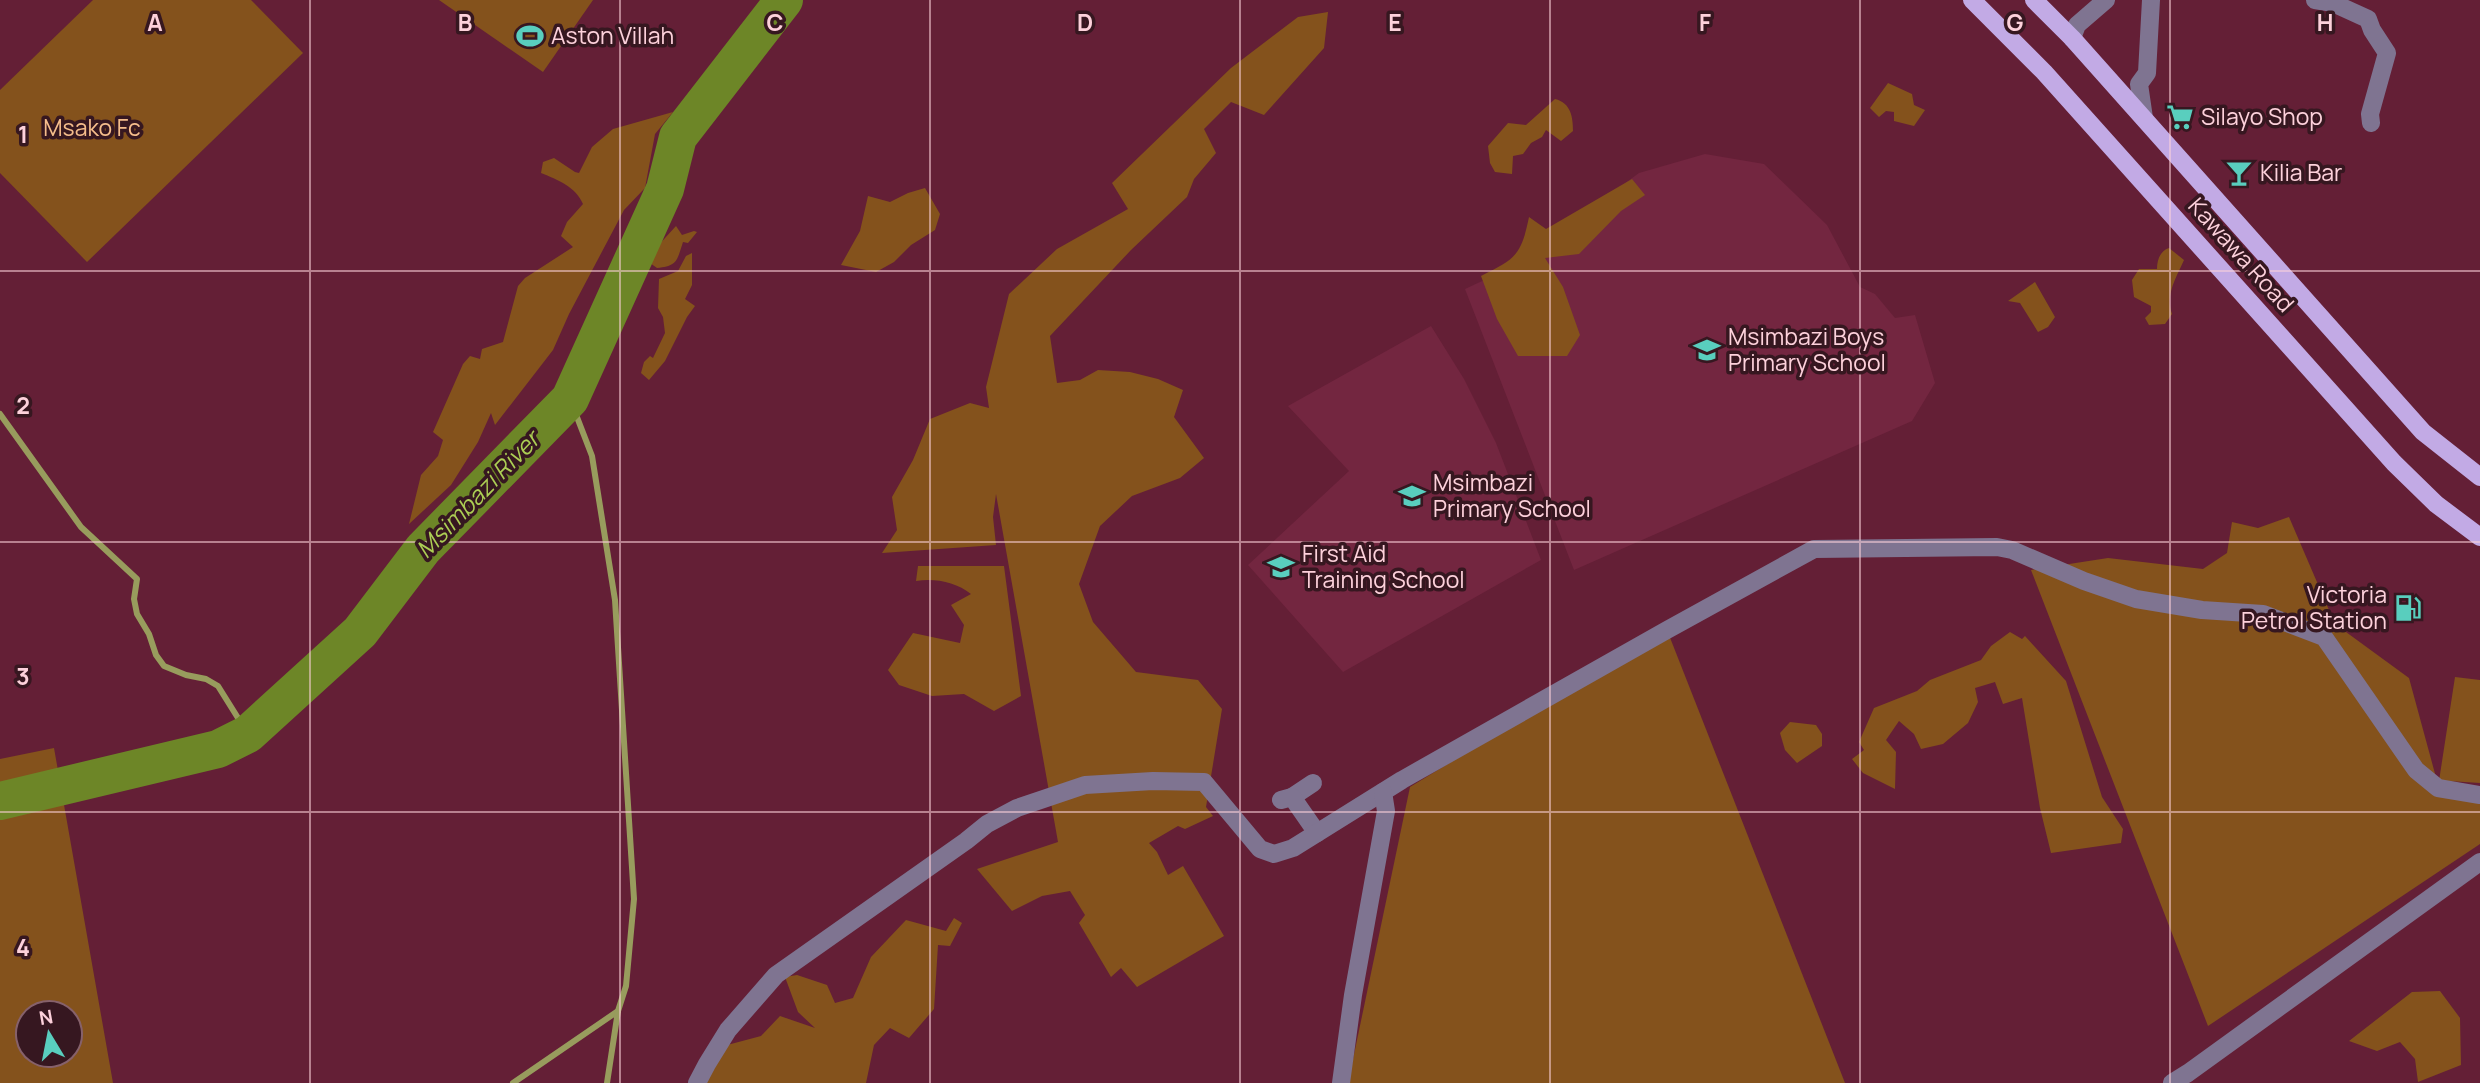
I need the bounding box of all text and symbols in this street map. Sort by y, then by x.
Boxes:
text: A [147,6,163,38]
text: B [458,6,472,38]
text: C [767,6,784,38]
text: D [1077,6,1093,38]
text: E [1388,6,1402,38]
text: F [1699,6,1711,38]
text: G [2007,6,2024,38]
text: H [2317,6,2333,38]
place label: Aston Villah [551,19,674,51]
sports icon: Aston Villah [515,21,545,51]
place label: Silayo Shop [2201,100,2323,132]
supermarket icon: Silayo Shop [2165,102,2195,132]
park label: Msako Fc [43,111,141,143]
text: 1 [18,118,28,150]
place label: Kilia Bar [2260,156,2342,188]
bar icon: Kilia Bar [2224,158,2254,188]
street label: Kawawa Road [2182,190,2302,319]
place label: Msimbazi Boys Primary School [1728,320,1886,378]
school or university icon: Msimbazi Boys Primary School [1692,335,1722,365]
text: 2 [16,389,30,421]
water label: Msimbazi River [408,421,548,565]
place label: Msimbazi Primary School [1433,466,1591,524]
school or university icon: Msimbazi Primary School [1397,481,1427,511]
place label: First Aid Training School [1302,537,1465,595]
school or university icon: First Aid Training School [1266,552,1296,582]
place label: Victoria Petrol Station [2241,578,2387,636]
fuel station icon: Victoria Petrol Station [2393,593,2423,623]
text: 3 [16,660,30,692]
text: 4 [16,931,30,963]
north arrow [14,999,84,1069]
text: N [37,1003,55,1031]

